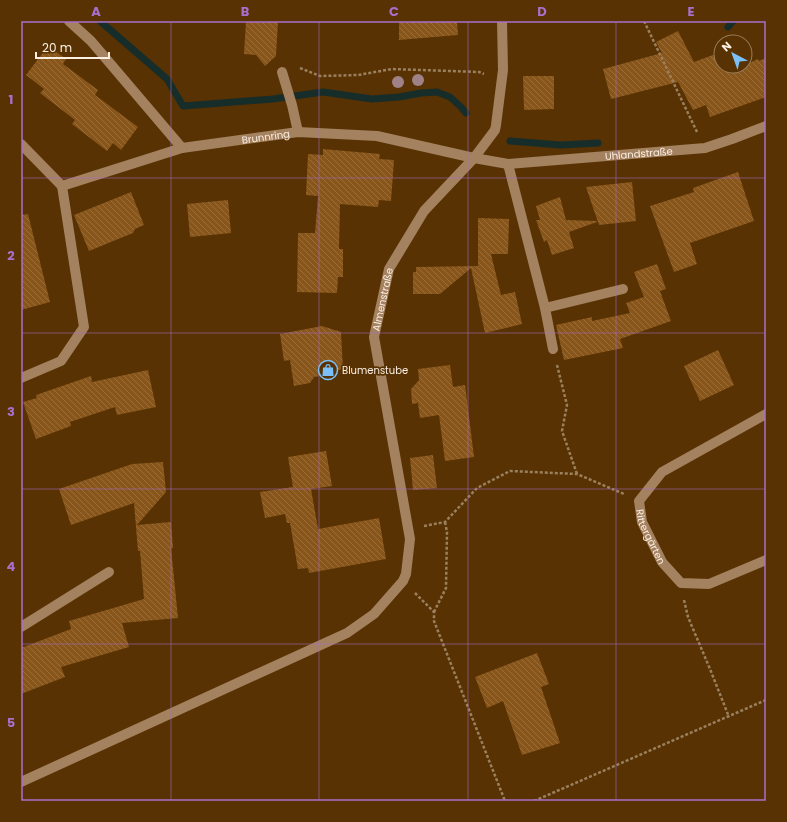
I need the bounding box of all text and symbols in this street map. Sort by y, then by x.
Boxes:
text: A [91,2,101,21]
text: B [241,2,250,21]
text: C [389,2,399,21]
text: D [537,2,547,21]
text: E [687,2,695,21]
scale bar [36,34,109,60]
north arrow [713,34,753,74]
text: N [718,38,735,55]
text: 20 m [42,39,72,56]
text: 1 [9,90,13,109]
street label: Brunnring [241,126,291,147]
street label: Uhlandstraße [604,143,673,164]
text: 2 [7,246,15,265]
street label: Almenstraße [368,266,397,332]
shop icon: Blumenstube [317,359,339,381]
place label: Blumenstube [342,363,408,378]
text: 3 [7,402,15,421]
street label: Rittergärten [633,508,669,567]
text: 4 [7,557,16,576]
text: 5 [7,713,15,732]

